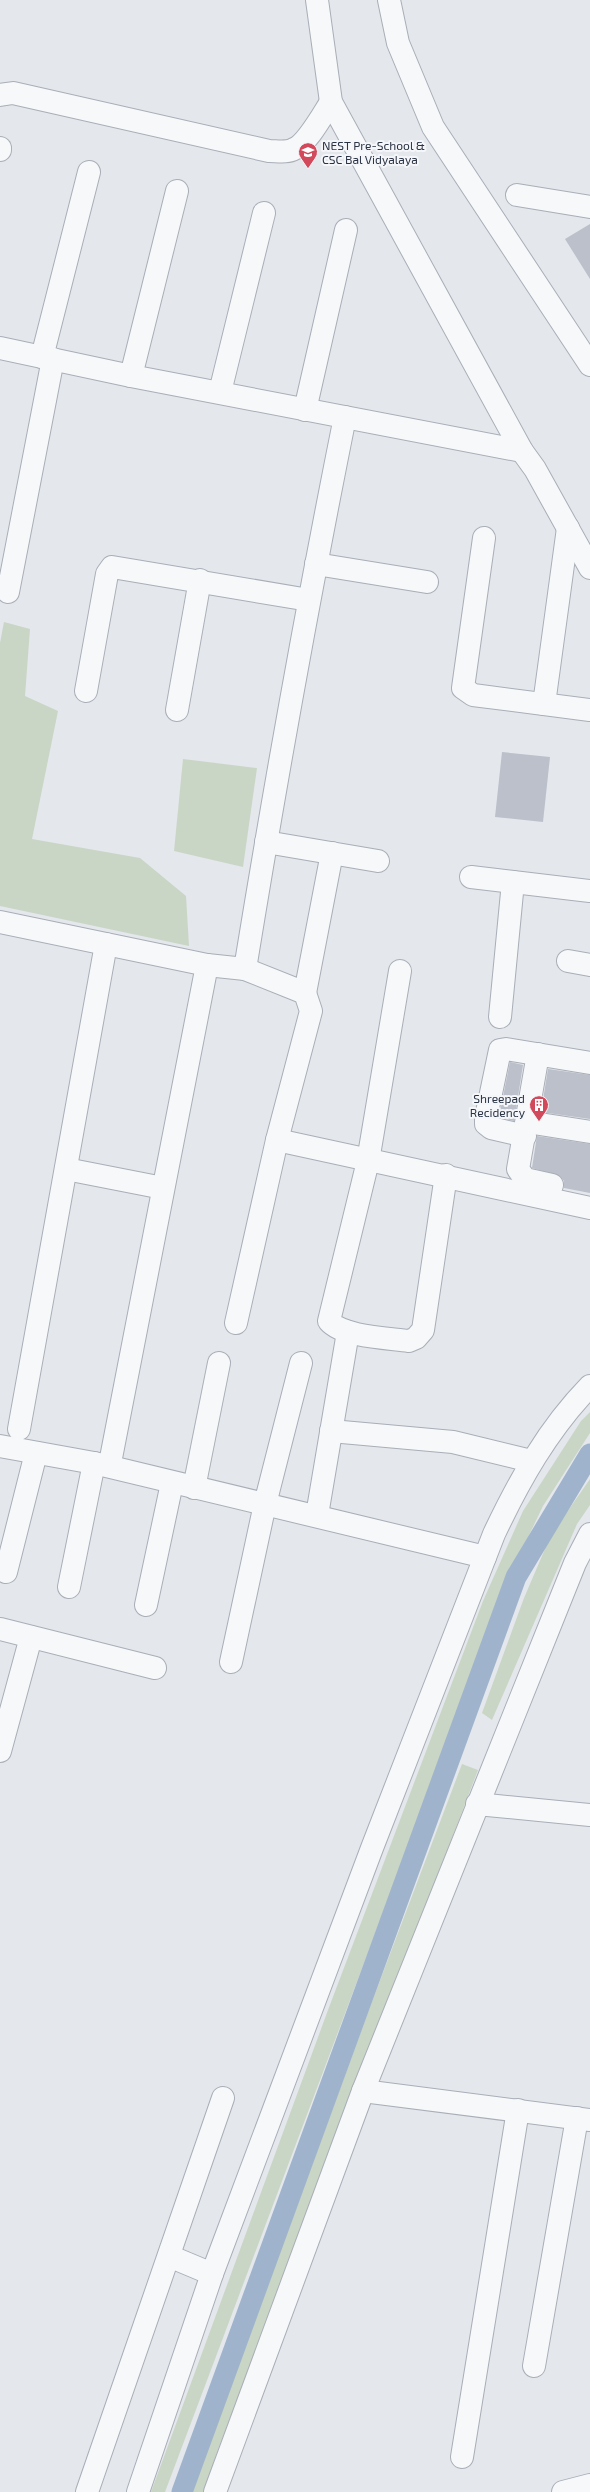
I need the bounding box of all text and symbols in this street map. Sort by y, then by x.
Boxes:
place label: NEST Pre-School & CSC Bal Vidyalaya [322,138,425,166]
school or university icon: NEST Pre-School & CSC Bal Vidyalaya [297,141,319,169]
place label: Shreepad Recidency [470,1091,526,1119]
building icon: Shreepad Recidency [528,1094,550,1122]

